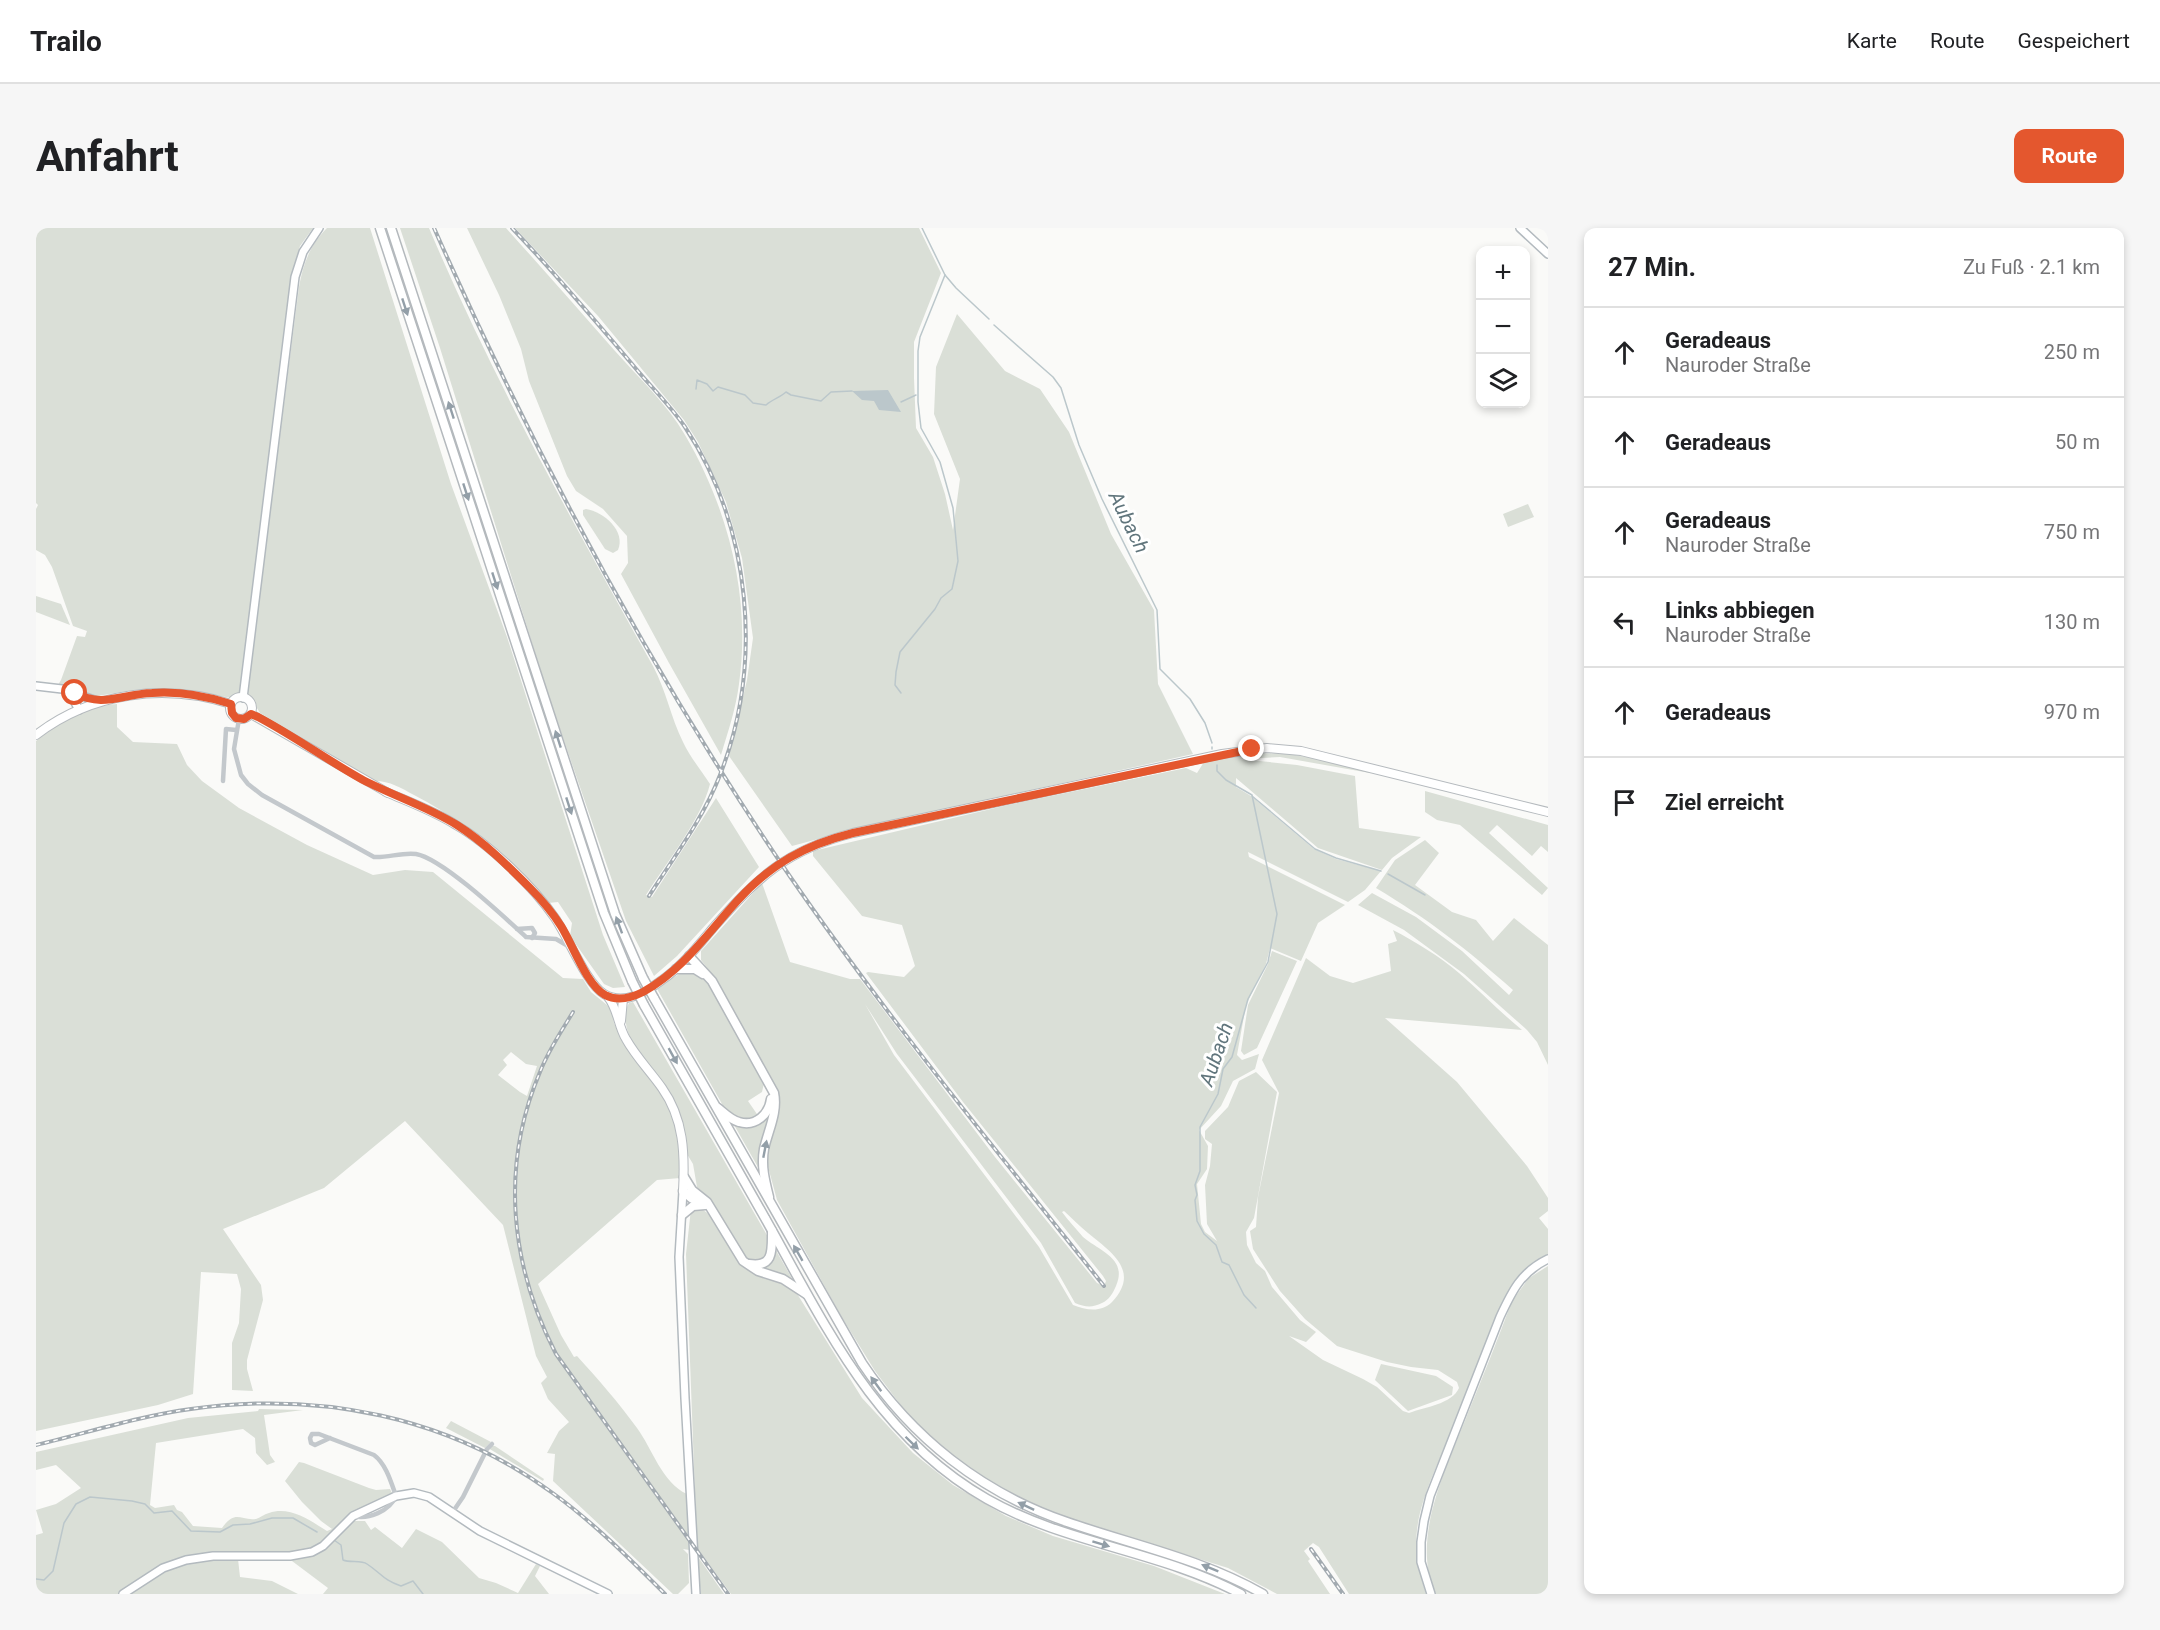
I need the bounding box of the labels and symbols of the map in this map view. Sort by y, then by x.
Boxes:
one-way arrow [401,298,411,316]
one-way arrow [445,401,455,419]
one-way arrow [462,483,472,501]
water label: Aubach [1103,486,1154,557]
one-way arrow [491,572,501,590]
route start [61,679,87,705]
one-way arrow [553,730,562,748]
route end [1238,735,1264,761]
one-way arrow [565,797,574,815]
one-way arrow [614,916,623,934]
water label: Aubach [1194,1019,1238,1090]
one-way arrow [668,1048,678,1065]
one-way arrow [761,1139,770,1158]
one-way arrow [793,1244,803,1261]
one-way arrow [871,1376,883,1391]
one-way arrow [905,1436,920,1450]
one-way arrow [1017,1500,1035,1510]
one-way arrow [1092,1540,1110,1549]
one-way arrow [1201,1563,1219,1573]

